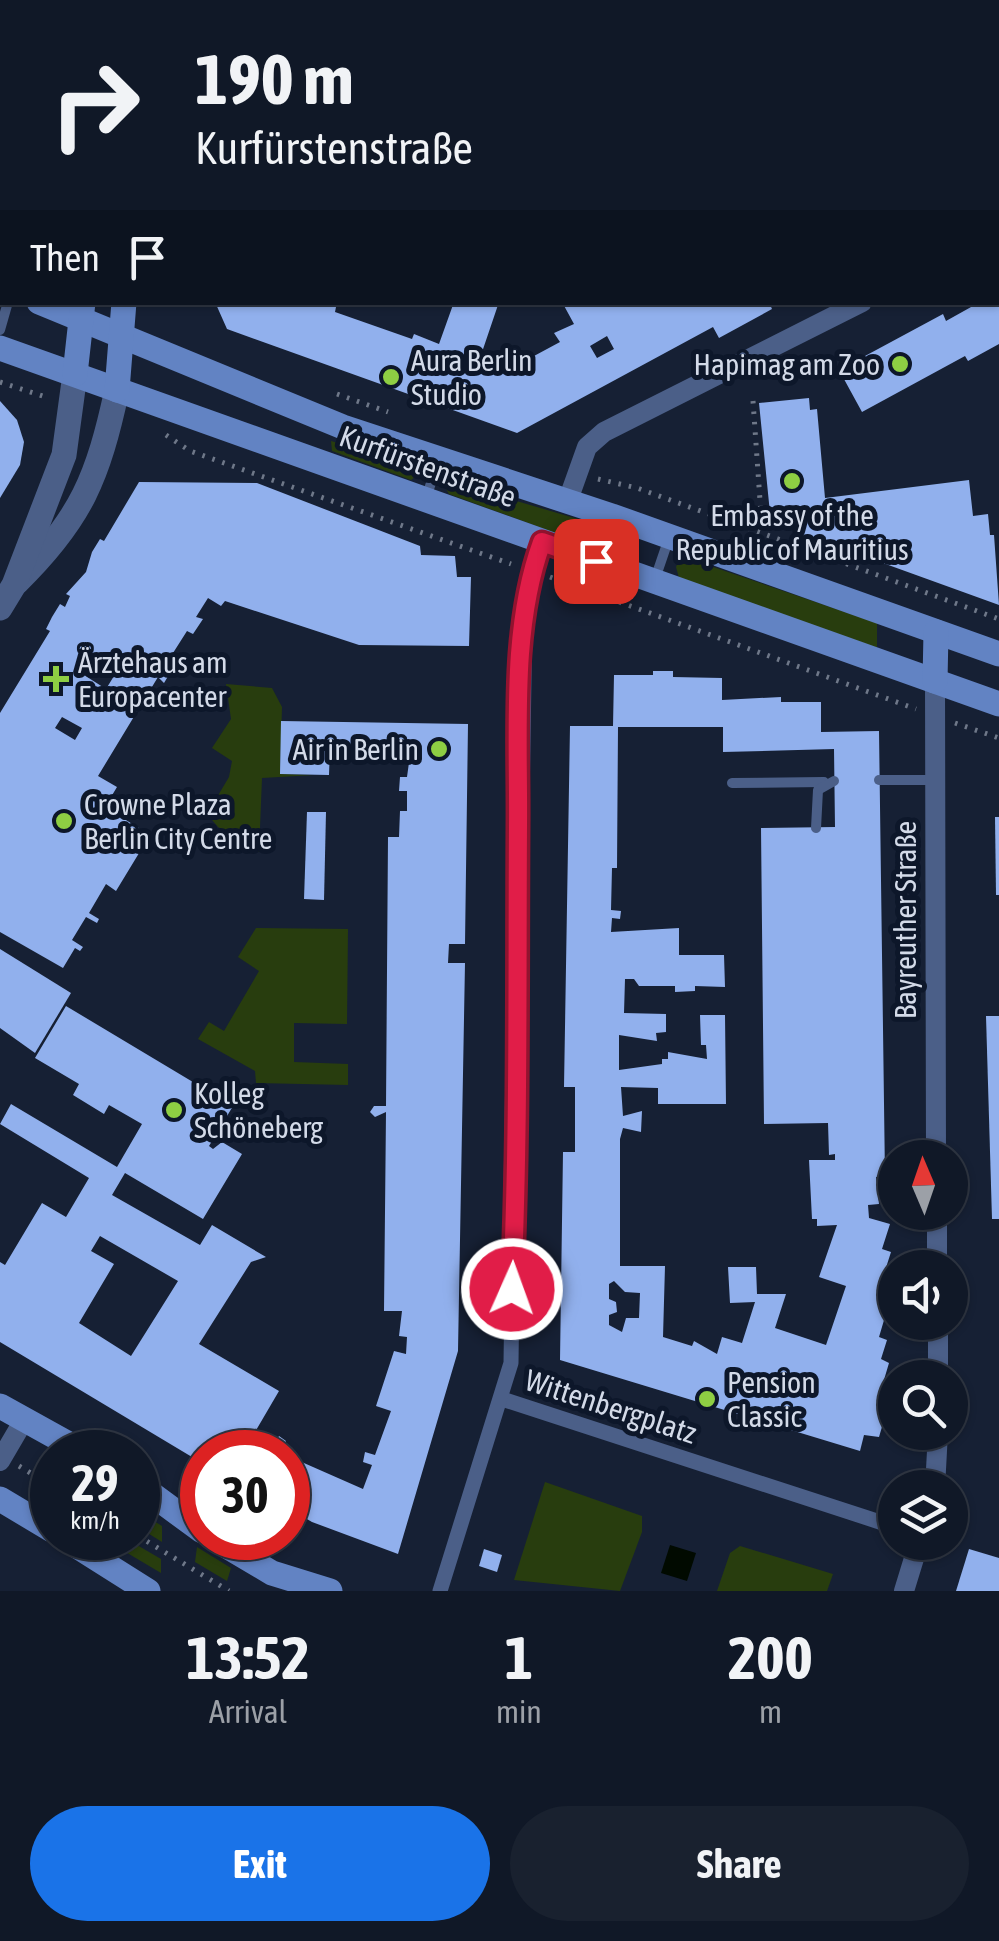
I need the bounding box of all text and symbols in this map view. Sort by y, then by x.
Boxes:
text: 190 m [195,39,354,119]
icon: right [30,40,160,170]
text: Kurfürstenstraße [195,122,473,174]
icon: arrive [120,230,175,285]
text: Then [30,236,100,279]
place label: Aura Berlin Studio [411,343,533,411]
place label: Hapimag am Zoo [694,347,880,381]
marker: Hapimag am Zoo [889,353,911,375]
marker: Aura Berlin Studio [380,366,402,388]
street label: Kurfürstenstraße [335,418,521,514]
marker: Embassy of the Republic of Mauritius [781,470,803,492]
place label: Embassy of the Republic of Mauritius [675,498,909,566]
pin [554,519,639,604]
icon: arrive [569,534,624,589]
place label: Ärztehaus am Europacenter [78,645,228,713]
marker: Ärztehaus am Europacenter [43,666,69,692]
place label: Air in Berlin [293,732,419,766]
marker: Air in Berlin [428,738,450,760]
place label: Crowne Plaza Berlin City Centre [84,787,273,855]
marker: Crowne Plaza Berlin City Centre [53,810,75,832]
street label: Bayreuther Straße [888,821,922,1019]
place label: Kolleg Schöneberg [194,1076,323,1144]
marker: Kolleg Schöneberg [163,1099,185,1121]
north arrow [878,1140,968,1230]
map controls [878,1140,968,1560]
position arrow [460,1237,564,1341]
button: sound [878,1250,968,1340]
button: search [878,1360,968,1450]
street label: Wittenbergplatz [521,1362,701,1450]
place label: Pension Classic [727,1365,816,1433]
marker: Pension Classic [696,1388,718,1410]
speed limit sign: 30 [180,1430,310,1560]
text: 29 [71,1454,118,1512]
button: layers [878,1470,968,1560]
text: km/h [70,1506,120,1534]
text: 13:52 [186,1623,310,1692]
text: 1 [505,1623,533,1692]
text: 200 [728,1623,813,1692]
text: Arrival [209,1693,287,1730]
text: min [496,1693,542,1730]
text: m [759,1693,782,1730]
button: Exit [30,1806,490,1921]
button: Share [510,1806,969,1921]

